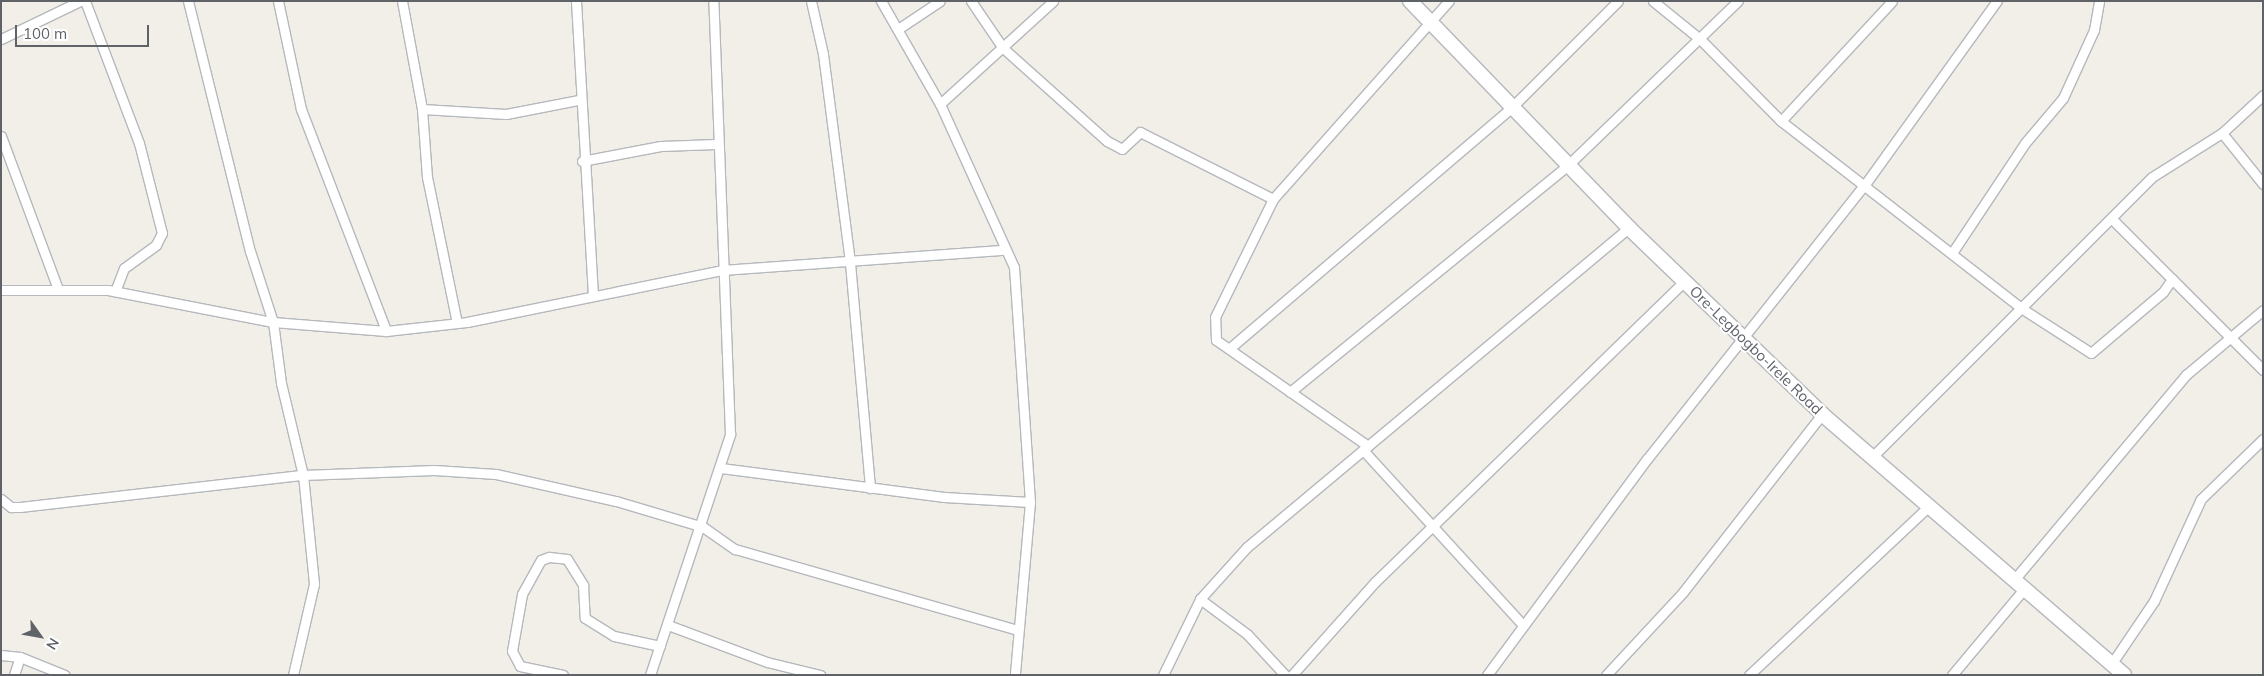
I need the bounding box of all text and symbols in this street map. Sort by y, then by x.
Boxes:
scale bar [18,15,151,47]
text: 100 m [23,24,67,43]
street label: Ore-Legbogbo-Irele Road [1686,282,1826,418]
north arrow [15,611,65,661]
text: N [42,635,63,653]

